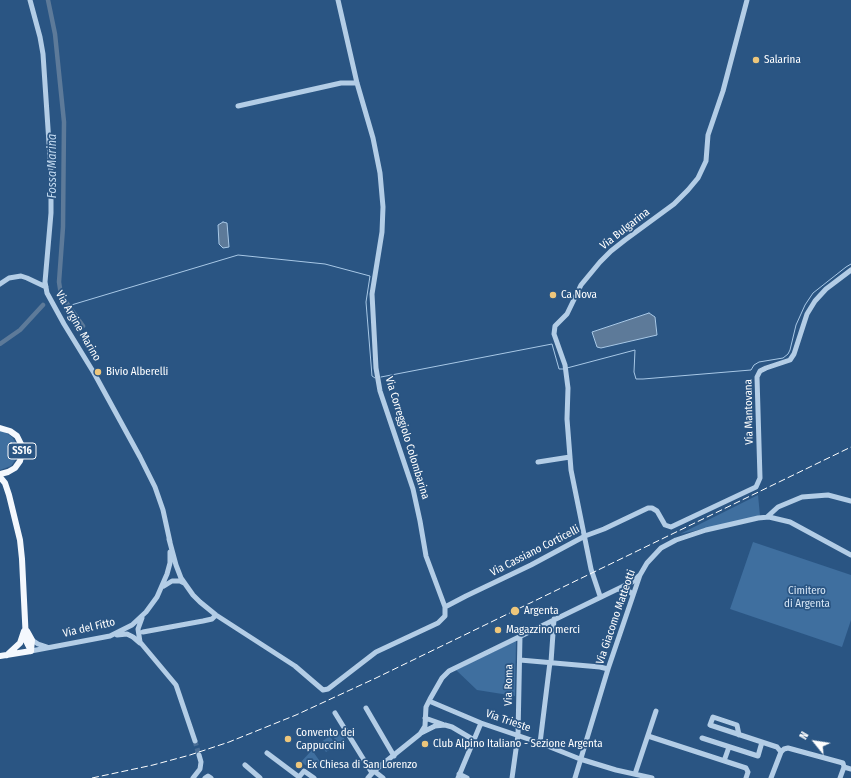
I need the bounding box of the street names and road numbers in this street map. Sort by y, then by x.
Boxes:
street label: Via Bulgarina [598,206,652,252]
street label: Via Argine Marino [53,289,103,363]
street label: Via Correggiolo Colombarina [382,375,432,501]
street label: Via Mantovana [742,379,756,445]
road number: SS16 [8,443,36,459]
street label: Via Cassiano Corticelli [488,523,582,579]
street label: Via Giacomo Matteotti [594,568,638,666]
street label: Via del Fitto [62,616,116,640]
street label: Via Roma [502,664,516,706]
street label: Via Trieste [484,707,532,735]

